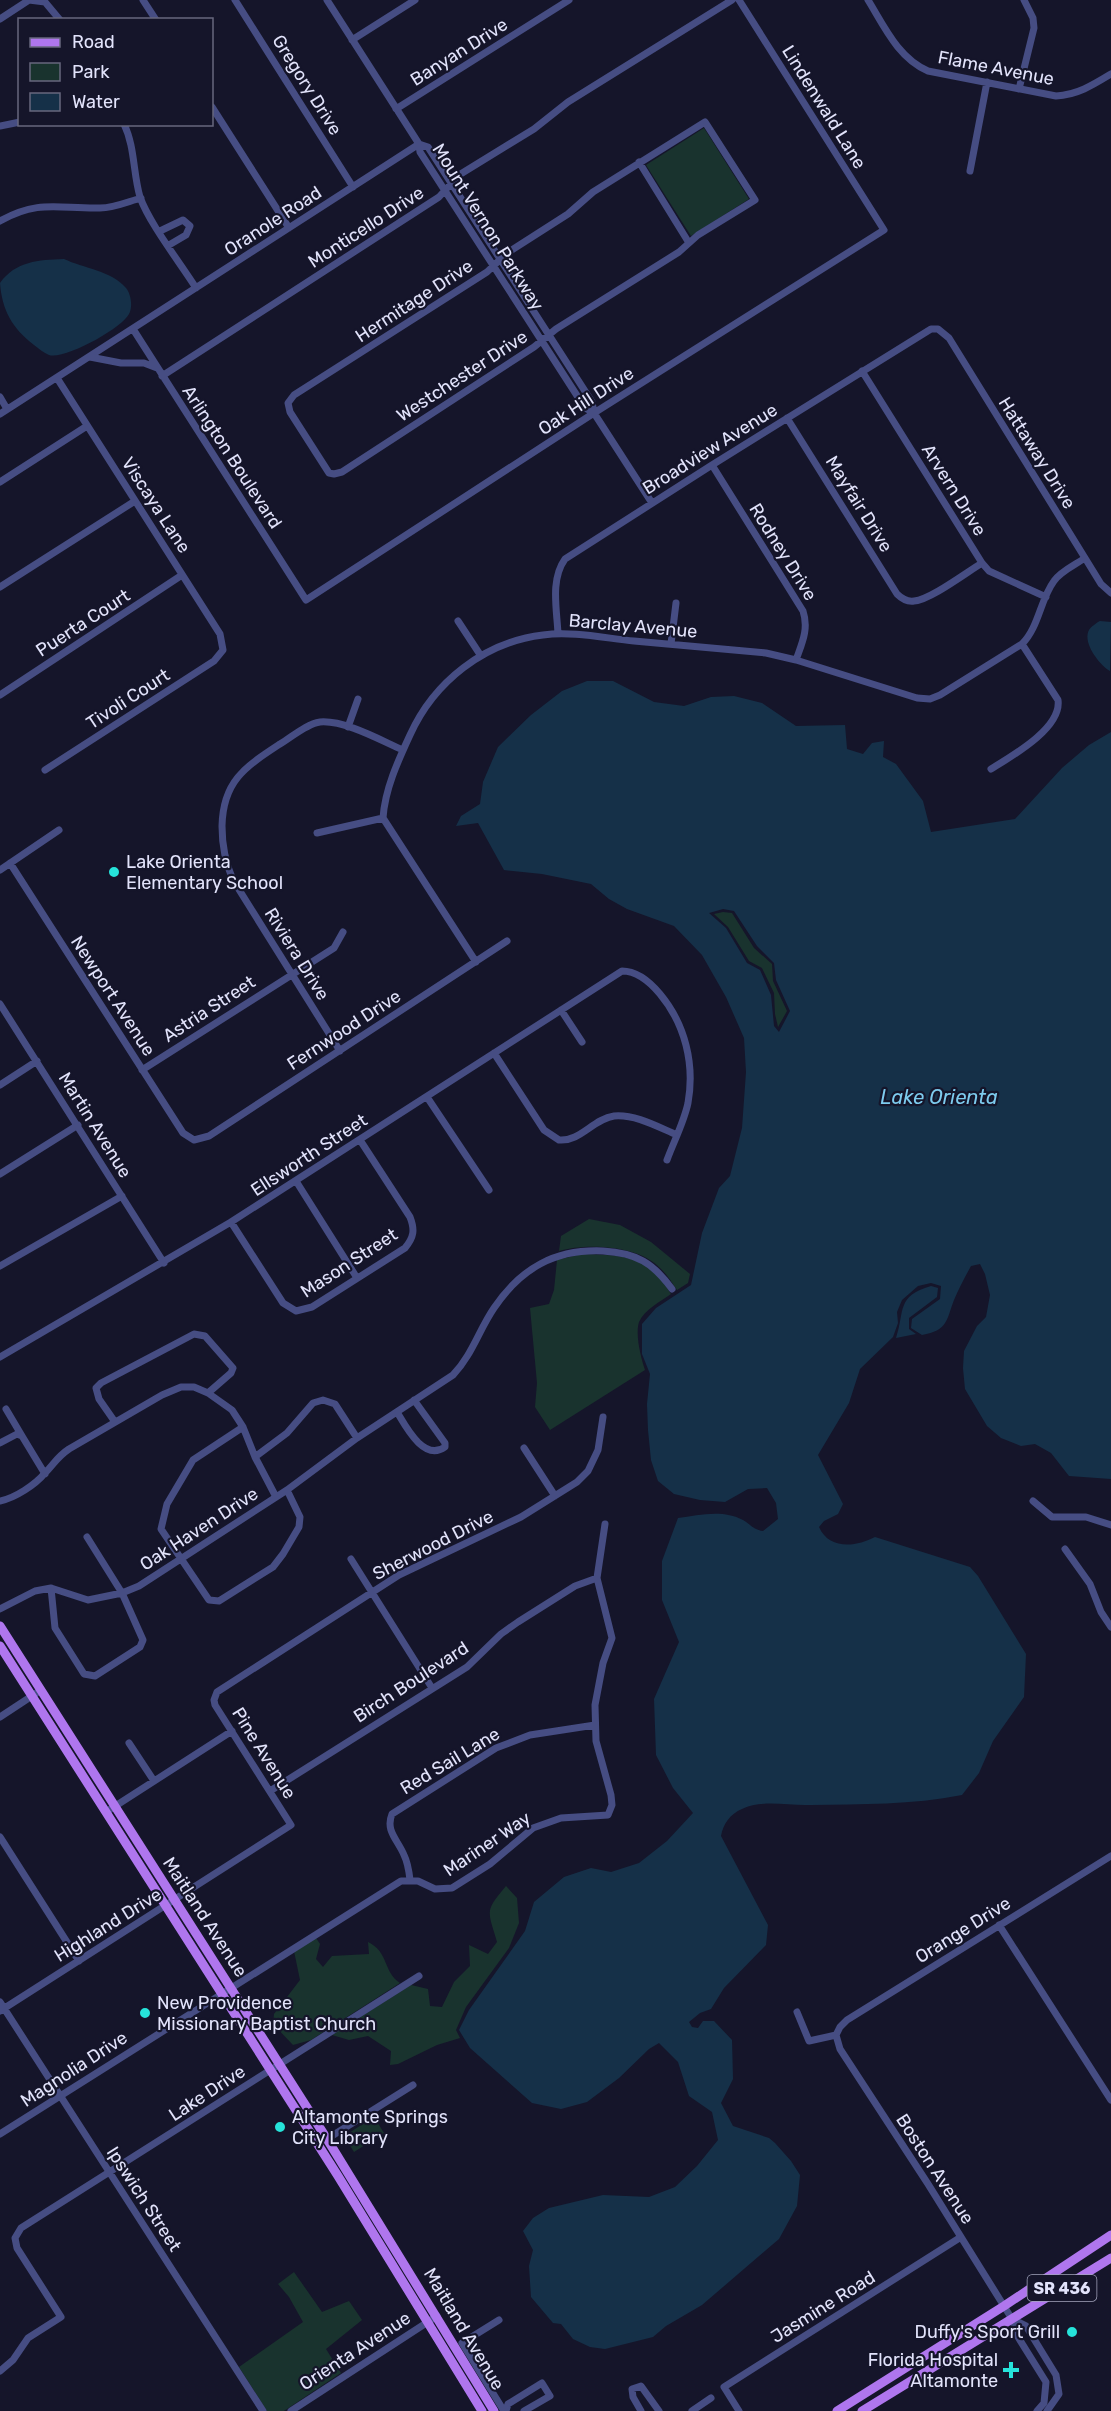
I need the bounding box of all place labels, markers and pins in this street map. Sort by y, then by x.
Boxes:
place label: Lake Orienta Elementary School [126,851,283,894]
marker: Lake Orienta Elementary School [107,865,121,879]
place label: New Providence Missionary Baptist Church [157,1992,376,2035]
marker: New Providence Missionary Baptist Church [138,2006,152,2020]
place label: Altamonte Springs City Library [292,2106,448,2149]
marker: Altamonte Springs City Library [273,2120,287,2134]
place label: Duffy's Sport Grill [915,2321,1060,2343]
marker: Duffy's Sport Grill [1065,2325,1079,2339]
place label: Florida Hospital Altamonte [868,2349,998,2392]
marker: Florida Hospital Altamonte [1002,2361,1020,2379]

